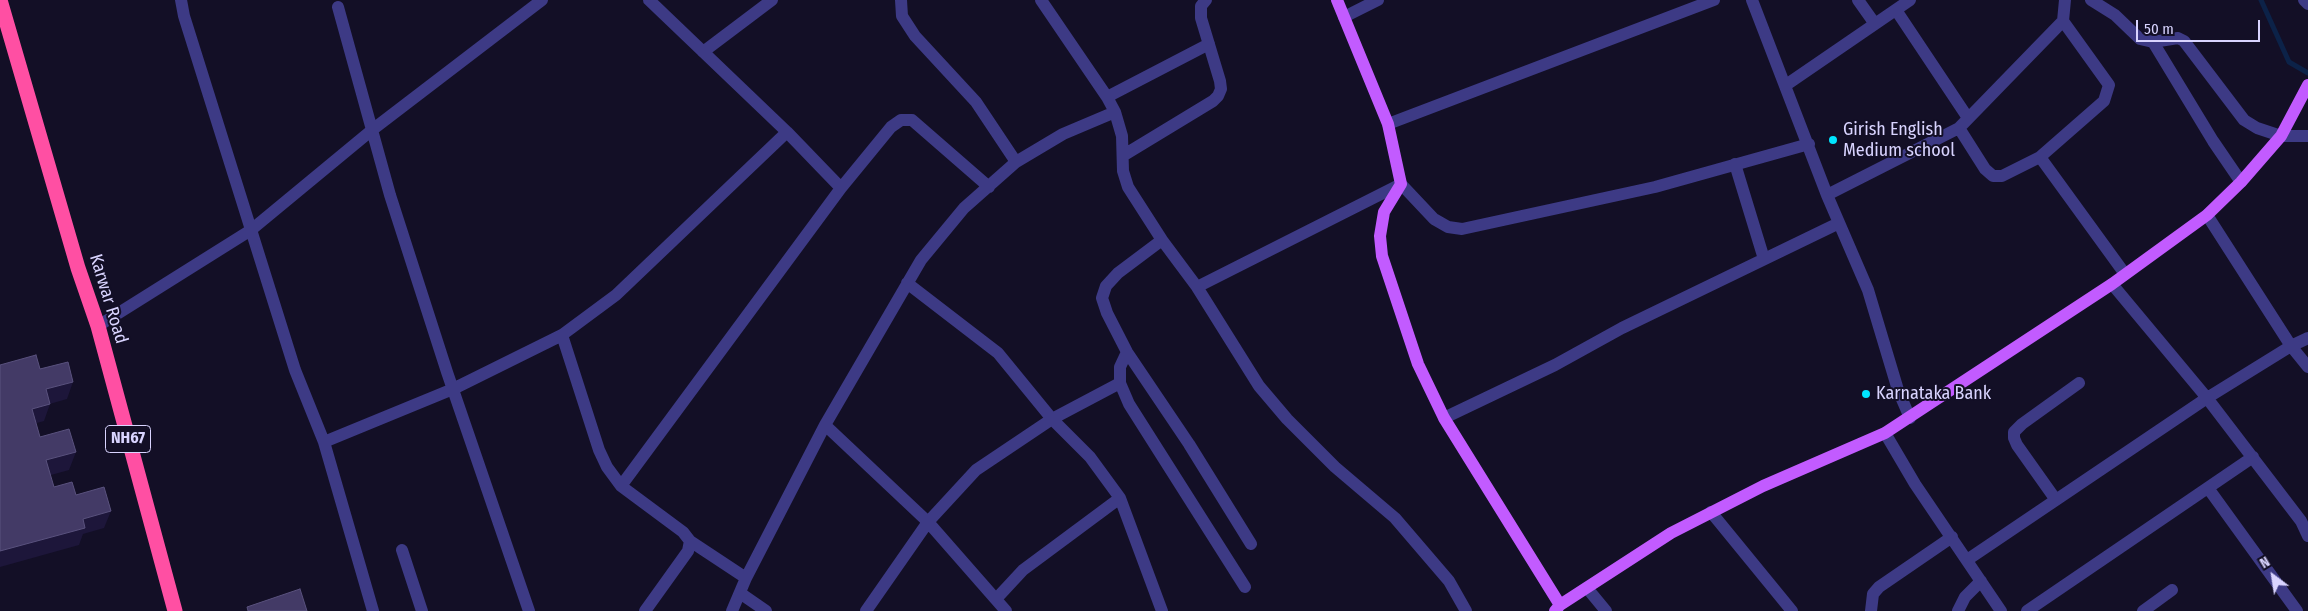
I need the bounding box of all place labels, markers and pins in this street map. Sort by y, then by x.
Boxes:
place label: Girish English Medium school [1843,119,1955,162]
marker: Girish English Medium school [1827,134,1839,146]
place label: Karnataka Bank [1876,383,1991,405]
marker: Karnataka Bank [1860,388,1872,400]

